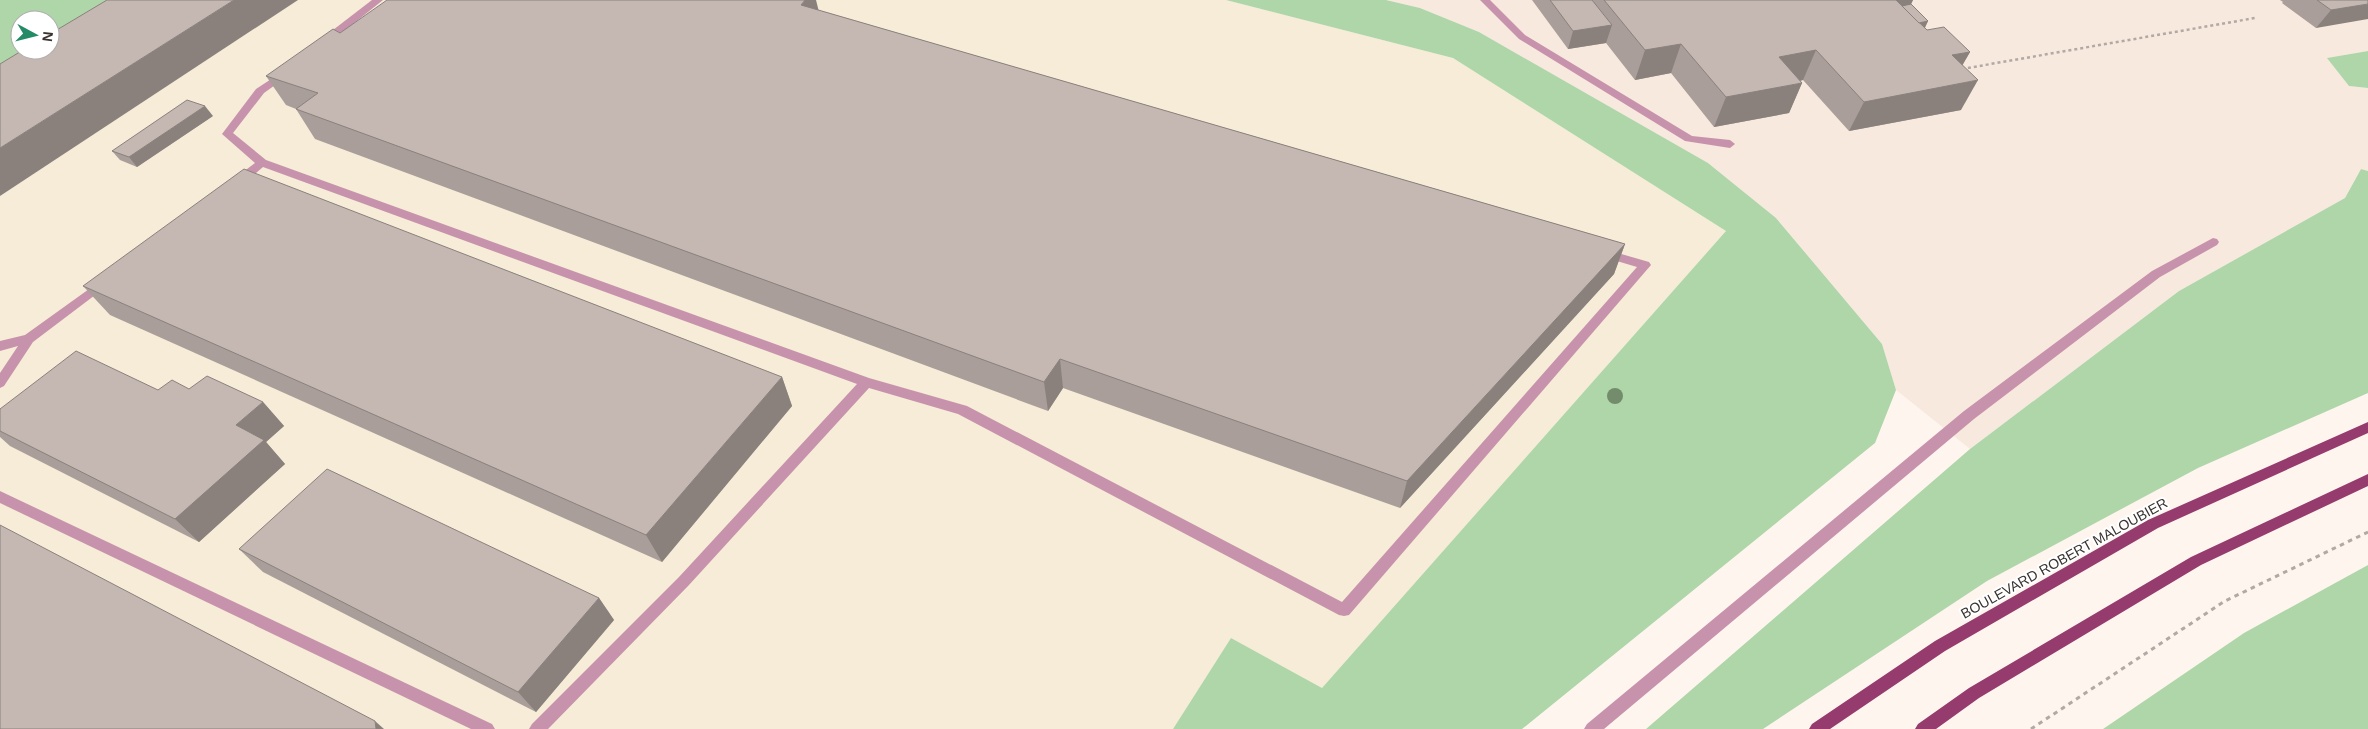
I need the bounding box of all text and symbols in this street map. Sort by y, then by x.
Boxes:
north arrow [10,10,60,60]
text: N [39,31,56,43]
street label: BOULEVARD ROBERT MALOUBIER [1958,494,2170,622]

